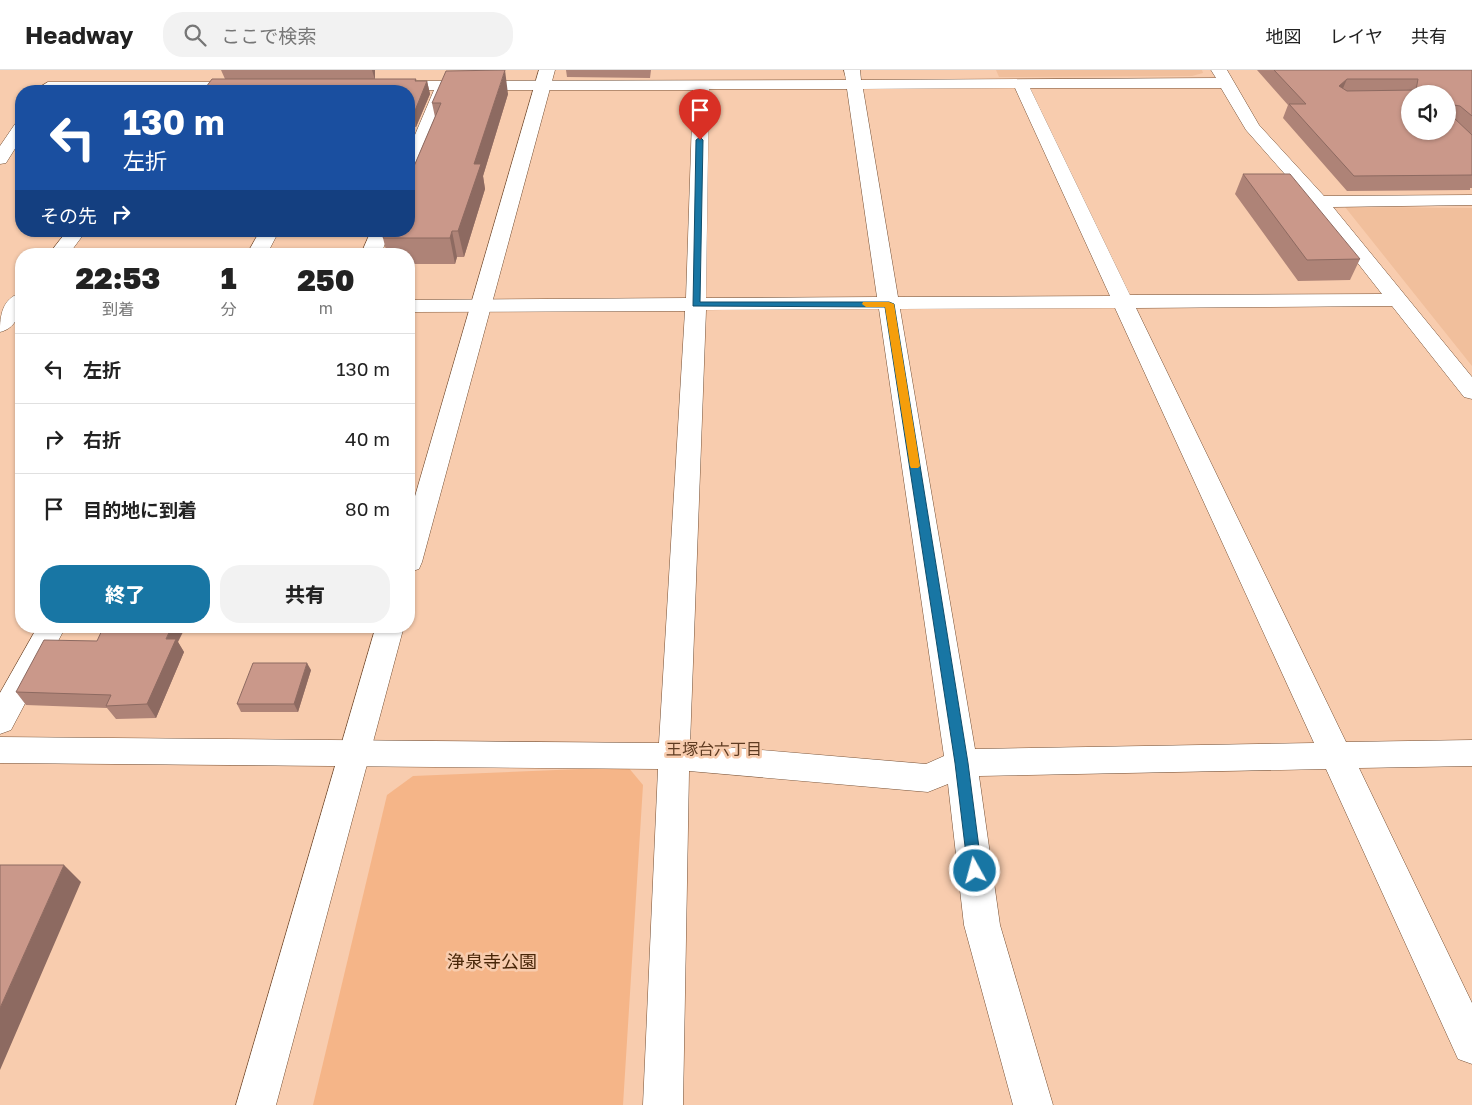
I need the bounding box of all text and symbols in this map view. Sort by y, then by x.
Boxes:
search box [163,12,513,57]
text: Headway [25,20,133,49]
icon: search [181,21,209,49]
text: ここで検索 [221,24,316,47]
text: 地図 [1266,25,1302,47]
text: レイヤ [1330,25,1383,47]
text: 共有 [1411,25,1447,47]
map controls [1401,85,1456,140]
button: sound [1401,85,1456,140]
pin [679,89,721,140]
icon: arrive [686,96,714,124]
text: 130 m [123,101,225,143]
icon: left [40,105,105,170]
text: 左折 [123,147,167,174]
icon: right [107,200,135,228]
text: その先 [40,204,97,227]
text: 22:53 [75,260,160,296]
text: 1 [221,260,237,296]
text: 250 [297,262,355,298]
text: m [319,298,333,318]
text: 到着 [102,299,134,319]
text: 分 [221,299,237,319]
icon: left [40,355,68,383]
text: 130 m [336,357,390,380]
text: 左折 [83,358,121,381]
icon: right [40,425,68,453]
text: 40 m [345,427,390,450]
text: 右折 [83,428,121,451]
icon: arrive [40,495,68,523]
text: 80 m [345,497,390,520]
text: 目的地に到着 [83,498,197,521]
button: 終了 [40,565,210,623]
button: 共有 [220,565,390,623]
district label: 王塚台六丁目 [666,739,762,759]
position arrow [948,844,1000,896]
park label: 浄泉寺公園 [447,950,537,972]

